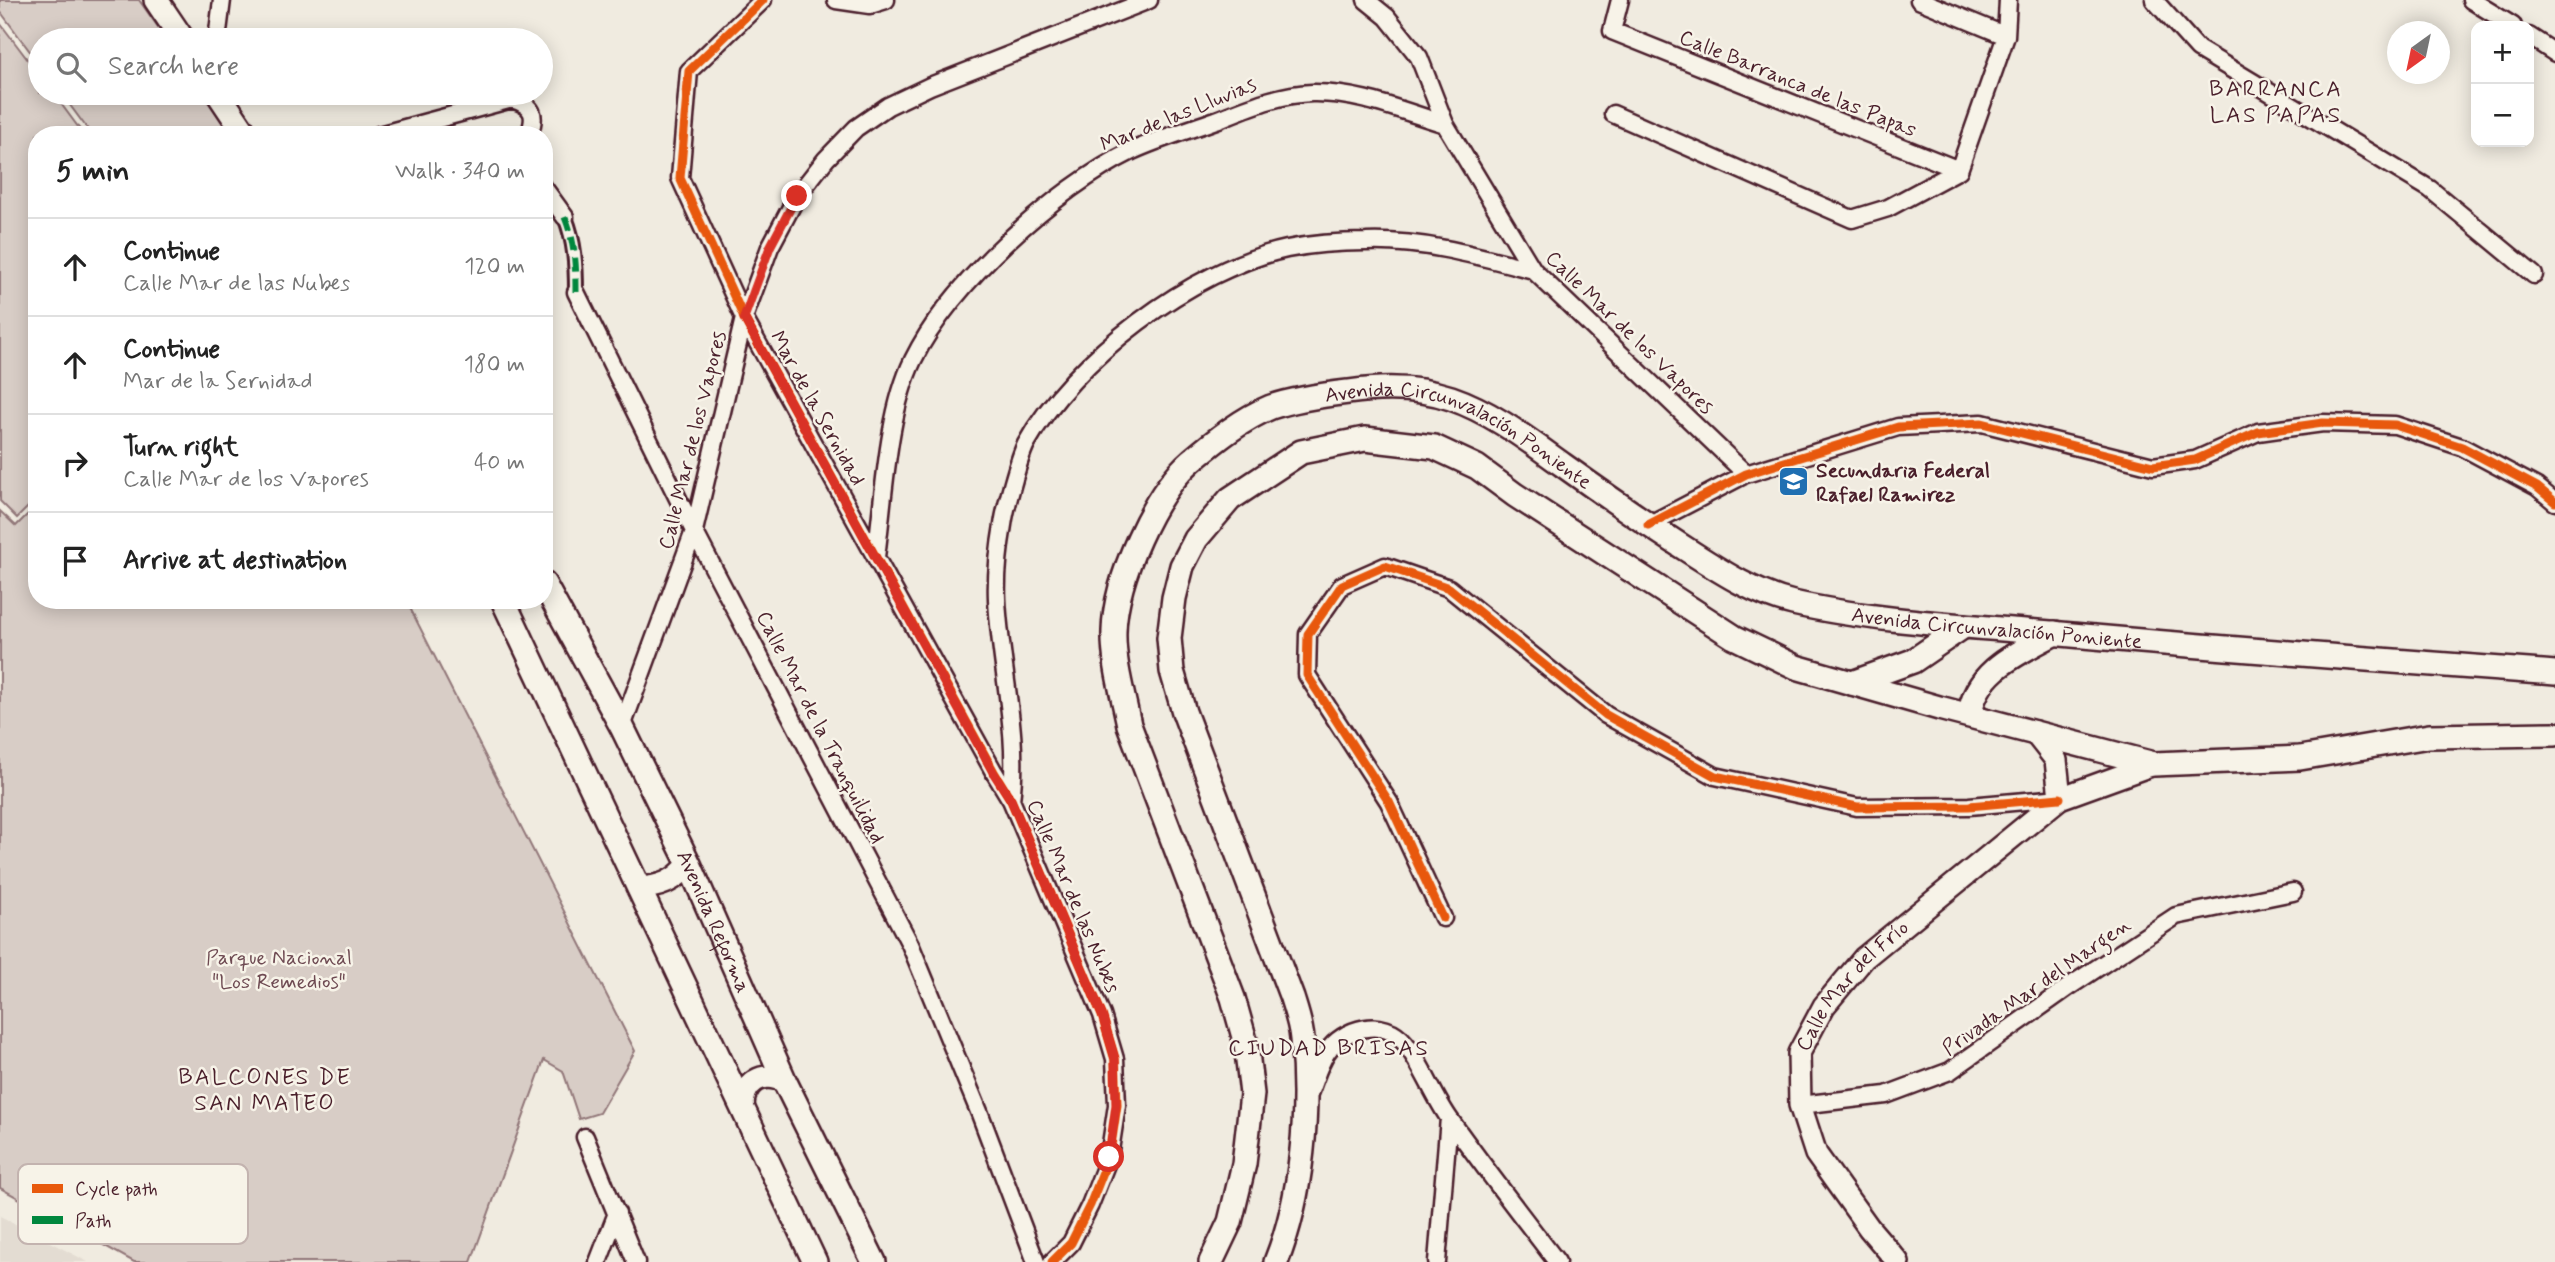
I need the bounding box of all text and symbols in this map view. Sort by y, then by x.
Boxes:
north arrow [2387,21,2450,84]
map controls [2471,21,2534,147]
button: + [2471,21,2534,84]
street label: Calle Barranca de las Papas [1675,23,1920,144]
search box [28,28,553,105]
icon: search [52,48,90,86]
text: Search here [108,50,239,84]
street label: Mar de las Lluvias [1096,71,1261,159]
district label: BARRANCA LAS PAPAS [2209,75,2343,131]
button: − [2471,84,2534,147]
text: 5 min [56,152,130,191]
text: Walk · 340 m [395,157,525,187]
route end [781,180,812,211]
text: Continue [123,235,220,269]
street label: Calle Mar de los Vapores [1539,245,1720,421]
icon: ahead [56,248,94,286]
text: 120 m [464,252,525,282]
text: Calle Mar de las Nubes [123,269,350,299]
street label: Mar de la Sernidad [763,326,871,491]
street label: Calle Mar de los Vapores [652,328,734,552]
text: Continue [123,333,220,367]
icon: ahead [56,346,94,384]
text: 180 m [464,350,525,380]
text: Mar de la Sernidad [123,367,312,397]
street label: Avenida Circunvalación Poniente [1323,376,1597,496]
text: Turn right [123,431,239,465]
icon: right [56,444,94,482]
text: 40 m [474,448,525,478]
place label: Secundaria Federal Rafael Ramirez [1816,457,1990,509]
text: Calle Mar de los Vapores [123,465,369,495]
school or university icon: Secundaria Federal Rafael Ramirez [1776,465,1810,499]
icon: arrive [56,542,94,580]
text: Arrive at destination [123,544,347,578]
street label: Avenida Circunvalación Poniente [1850,601,2143,656]
street label: Calle Mar de la Tranquilidad [749,606,891,849]
street label: Calle Mar de las Nubes [1020,795,1126,997]
street label: Avenida Reforma [669,846,757,997]
street label: Privada Mar del Margen [1937,911,2138,1064]
street label: Calle Mar del Frío [1790,914,1915,1056]
park label: Parque Nacional "Los Remedios" [206,944,352,996]
district label: CIUDAD BRISAS [1228,1034,1430,1064]
district label: BALCONES DE SAN MATEO [178,1063,352,1119]
route start [1093,1141,1124,1172]
legend [18,1164,248,1244]
text: Cycle path [75,1177,158,1202]
text: Path [75,1209,112,1234]

